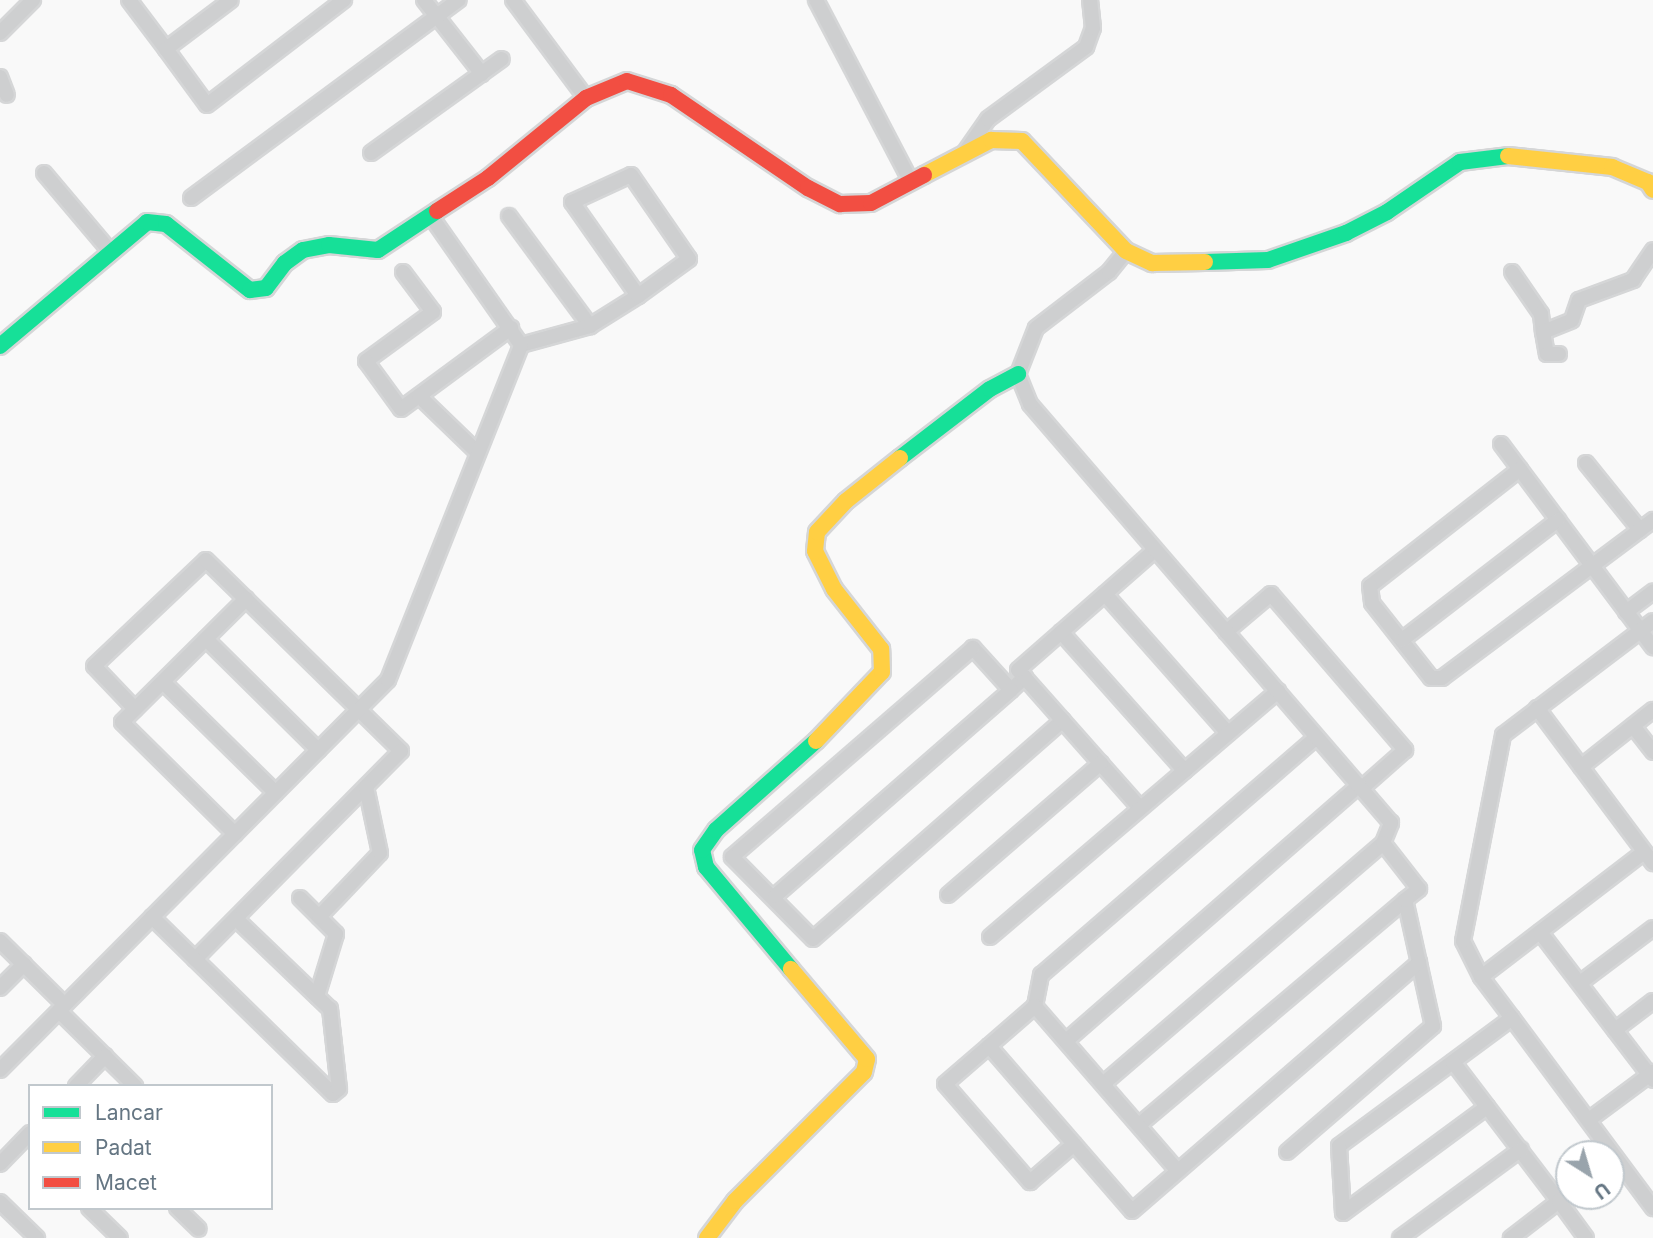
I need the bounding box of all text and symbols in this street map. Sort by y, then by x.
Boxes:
legend [28,1084,273,1210]
text: Lancar [95,1100,163,1125]
text: Padat [95,1135,152,1160]
north arrow [1555,1140,1625,1210]
text: Macet [95,1170,157,1195]
text: U [1589,1177,1614,1204]

